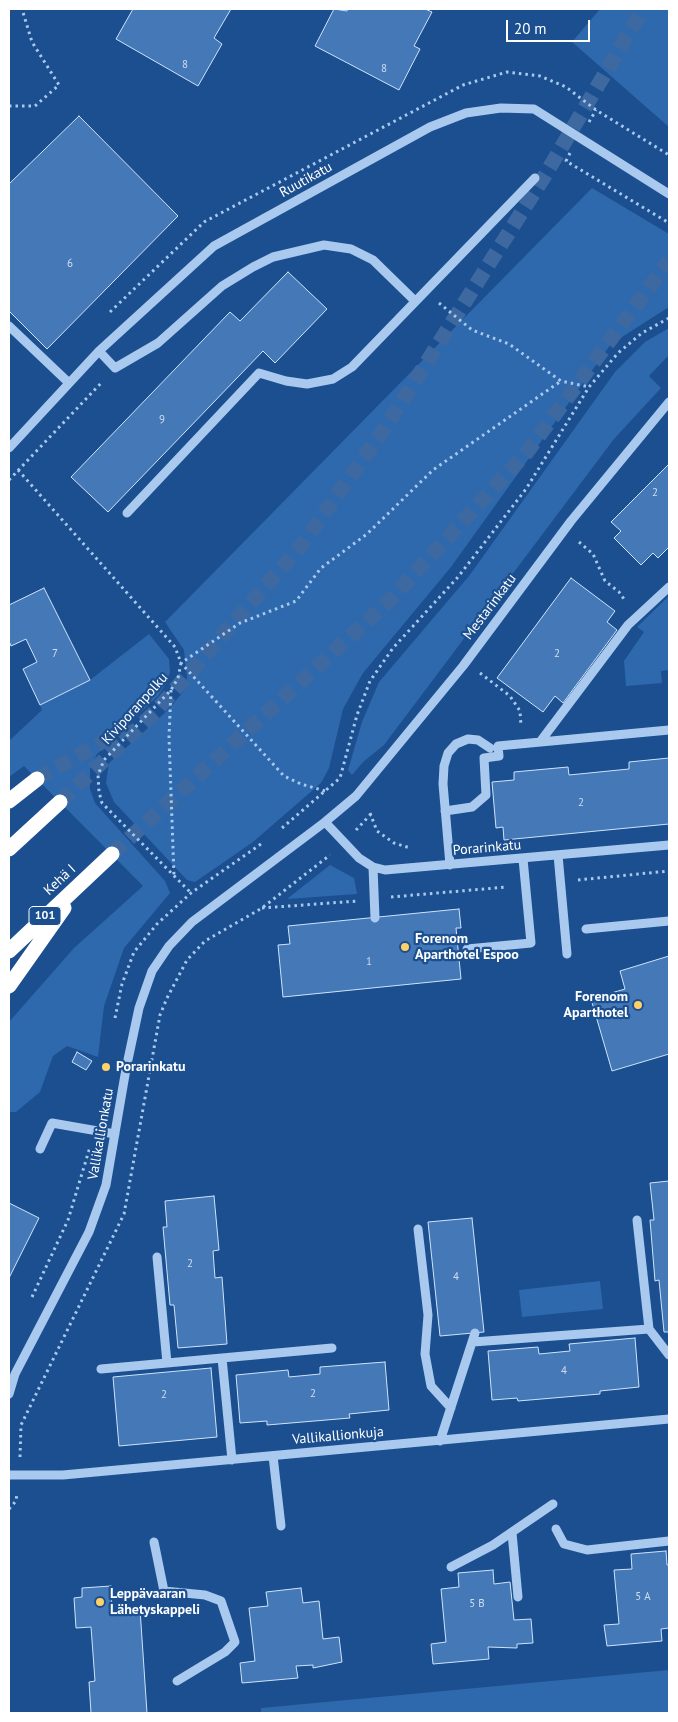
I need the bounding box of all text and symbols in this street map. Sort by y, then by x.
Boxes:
scale bar [508,10,592,42]
text: 20 m [514,19,547,38]
house number: 8 [182,58,188,72]
house number: 8 [381,62,387,76]
street label: Ruutikatu [277,159,335,201]
house number: 6 [67,257,73,271]
house number: 9 [159,413,165,427]
house number: 2 [652,486,658,500]
street label: Mestarinkatu [460,571,520,643]
house number: 7 [52,647,58,661]
house number: 2 [554,647,560,661]
street label: Kiviporanpolku [98,670,172,748]
house number: 2 [578,796,584,810]
street label: Porarinkatu [452,837,522,859]
street label: Kehä I [41,861,79,899]
road number: 101 [29,906,61,926]
place label: Forenom Aparthotel Espoo [415,931,519,964]
marker: Forenom Aparthotel Espoo [399,941,411,953]
house number: 1 [366,955,372,969]
place label: Forenom Aparthotel [564,989,628,1022]
marker: Forenom Aparthotel [632,999,644,1011]
place label: Porarinkatu [116,1059,185,1075]
marker: Porarinkatu [100,1061,112,1073]
street label: Vallikallionkatu [85,1087,117,1181]
house number: 2 [187,1257,193,1271]
house number: 4 [453,1270,459,1284]
house number: 4 [561,1364,567,1378]
house number: 2 [310,1387,316,1401]
house number: 2 [161,1388,167,1402]
street label: Vallikallionkuja [292,1424,384,1448]
place label: Leppävaaran Lähetyskappeli [110,1586,200,1618]
house number: 5 A [635,1590,651,1604]
marker: Leppävaaran Lähetyskappeli [94,1596,106,1608]
house number: 5 B [469,1597,485,1611]

